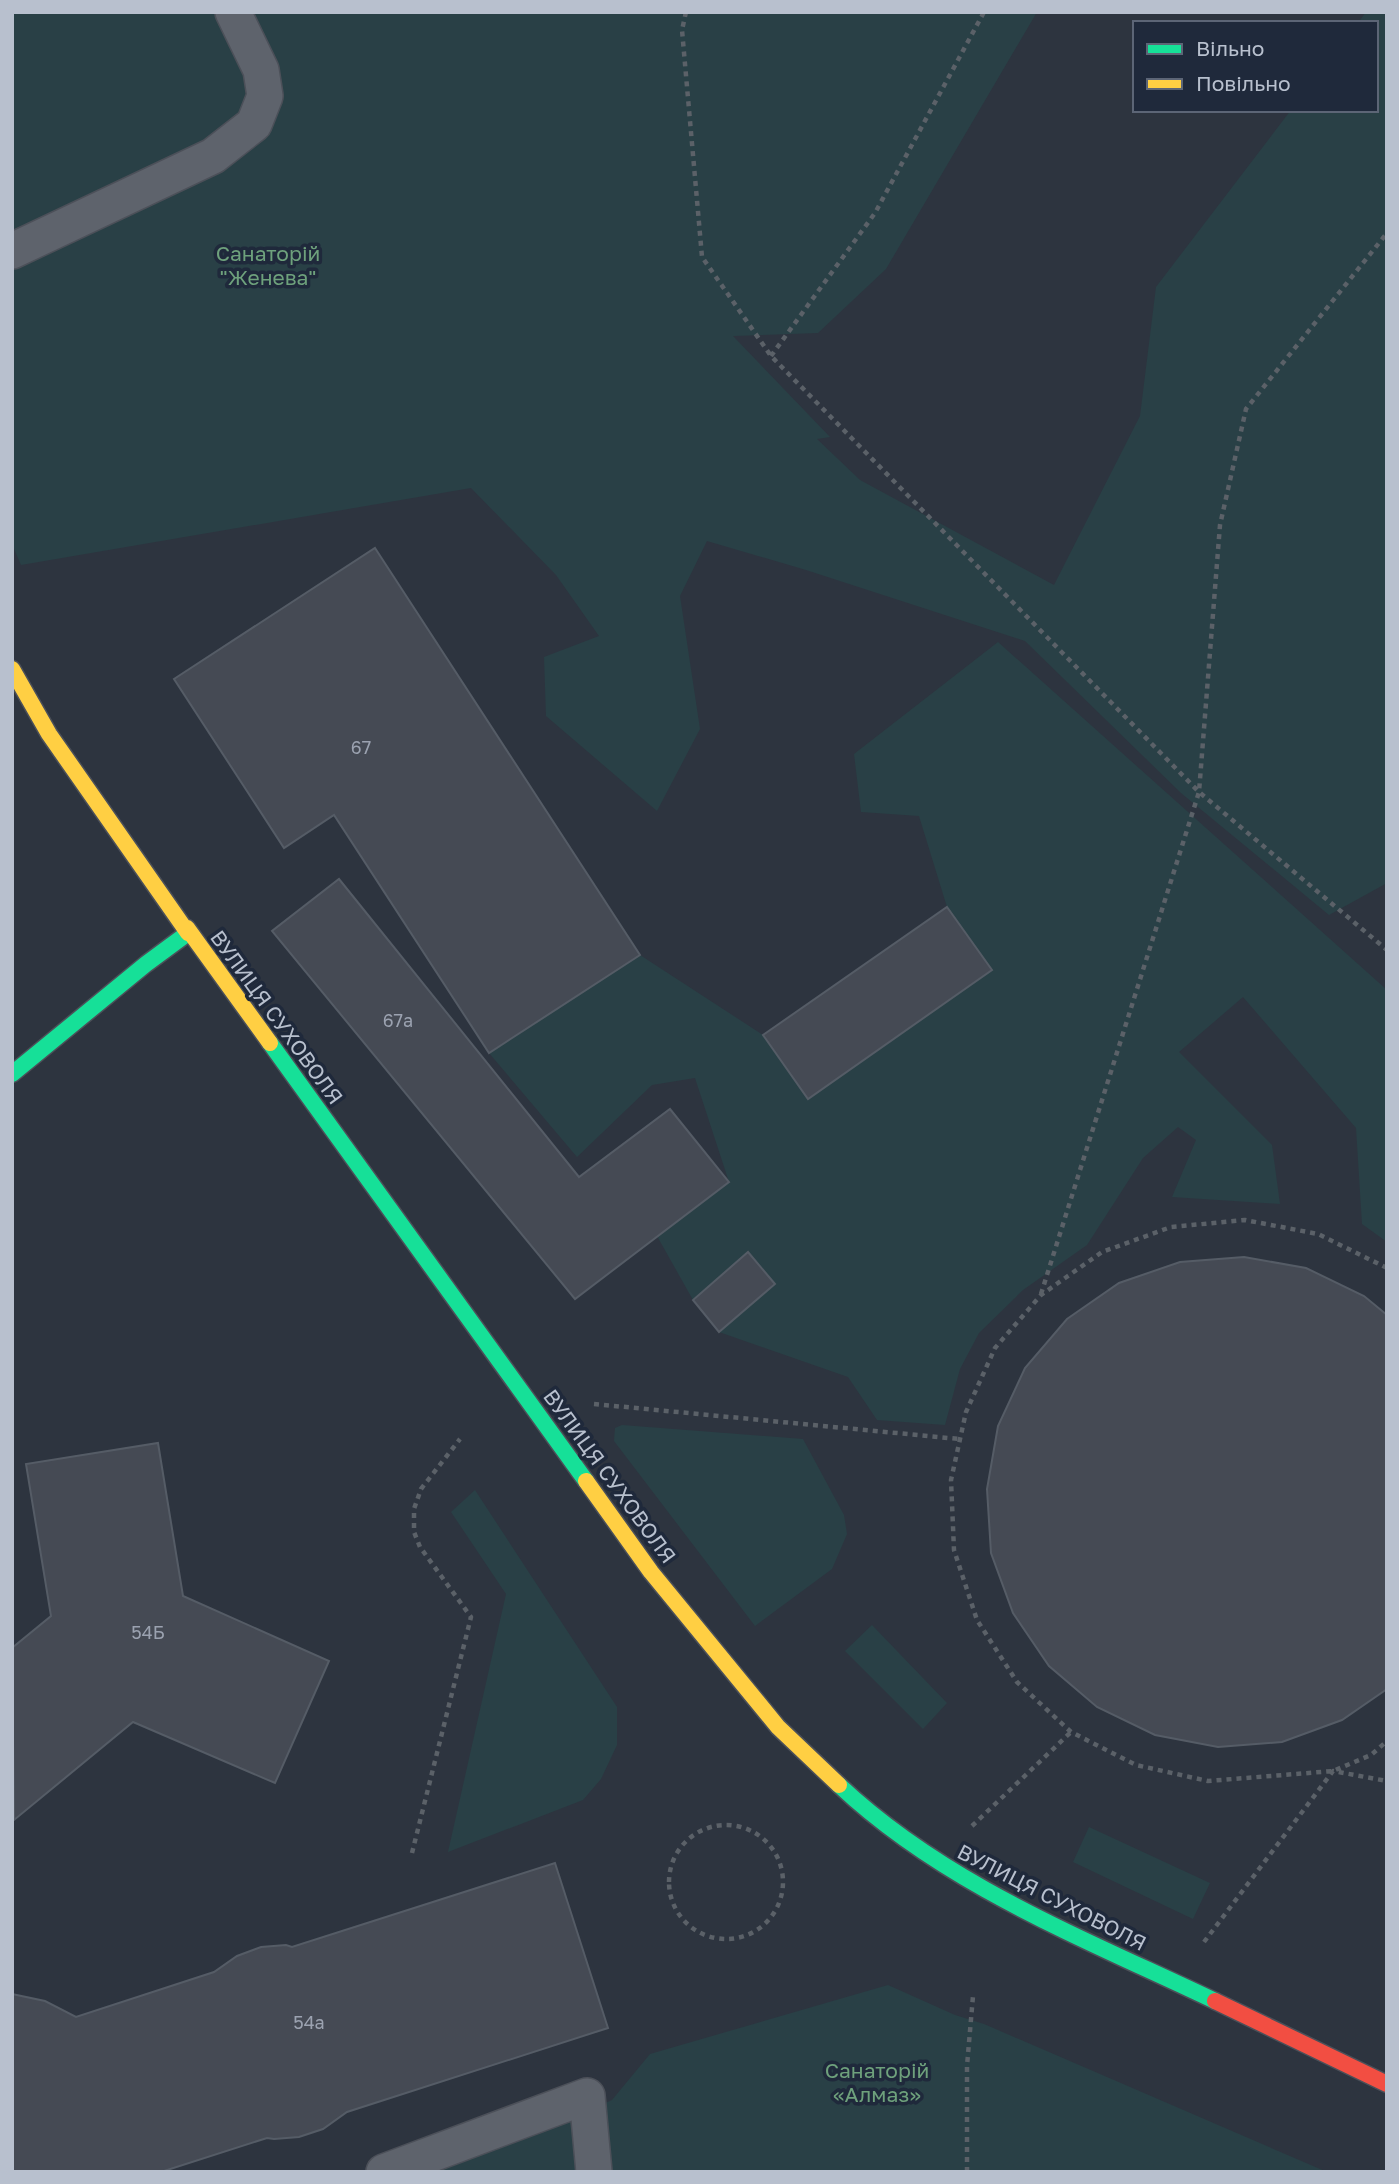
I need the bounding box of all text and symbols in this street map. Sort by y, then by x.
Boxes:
legend [1133,21,1378,112]
text: Вільно [1196,35,1264,61]
text: Повільно [1196,70,1291,96]
park label: Санаторій "Женева" [216,240,320,290]
house number: 67 [351,736,371,758]
street label: ВУЛИЦЯ СУХОВОЛЯ [205,925,349,1109]
house number: 67а [383,1009,413,1031]
street label: ВУЛИЦЯ СУХОВОЛЯ [538,1384,682,1568]
house number: 54Б [131,1621,165,1643]
street label: ВУЛИЦЯ СУХОВОЛЯ [953,1838,1151,1956]
house number: 54а [293,2011,325,2033]
park label: Санаторій «Алмаз» [825,2057,929,2107]

